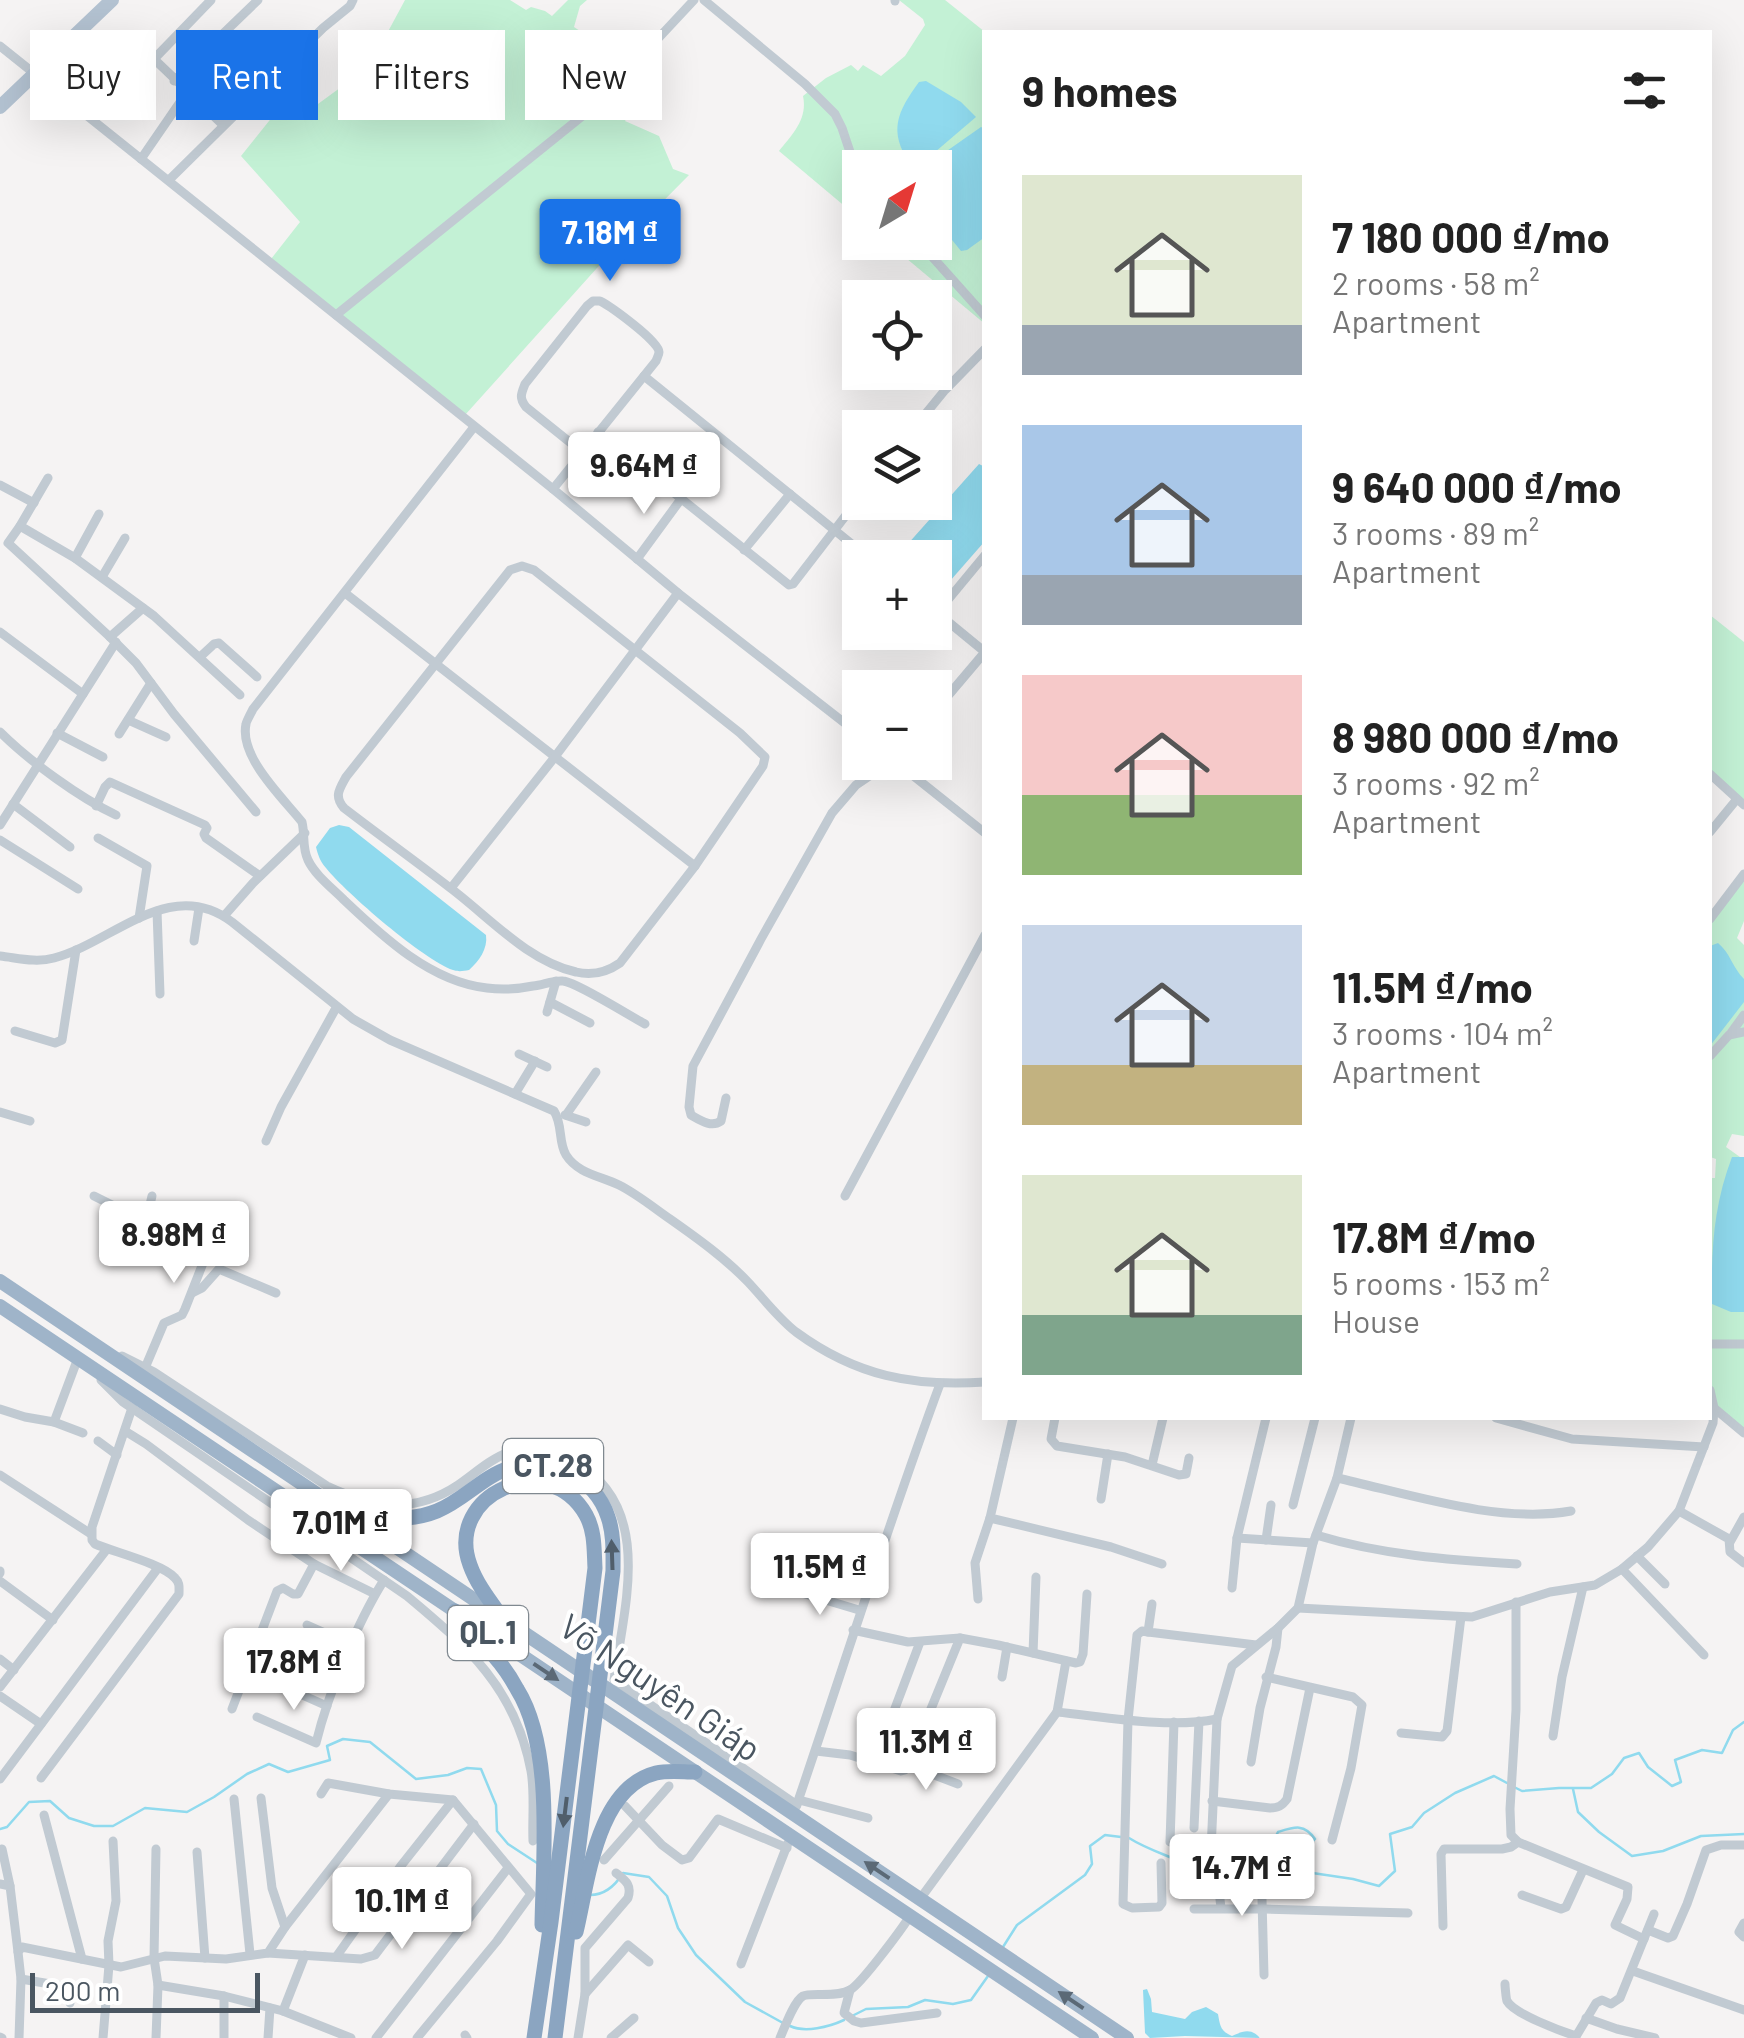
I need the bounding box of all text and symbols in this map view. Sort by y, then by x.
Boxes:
chip: Buy [30,30,156,120]
chip: Rent [176,30,318,120]
chip: Filters [338,30,505,120]
chip: New [525,30,662,120]
icon: filters [1617,63,1672,118]
text: 9 homes [1022,65,1178,115]
north arrow [842,150,952,260]
map controls [842,150,952,780]
pin: 7.18M ₫ [518,199,702,284]
text: 7 180 000 ₫/mo [1332,211,1610,261]
text: 7.18M ₫ [562,212,658,250]
icon: home [1102,215,1222,335]
text: 2 rooms · 58 m² [1332,263,1540,301]
button: locate [842,280,952,390]
text: Apartment [1332,301,1481,339]
button: layers [842,410,952,520]
pin: 9.64M ₫ [552,432,736,517]
text: 9.64M ₫ [590,445,698,483]
text: 9 640 000 ₫/mo [1332,461,1622,511]
icon: home [1102,465,1222,585]
text: 3 rooms · 89 m² [1332,513,1539,551]
button: + [842,540,952,650]
text: Apartment [1332,551,1481,589]
button: − [842,670,952,780]
text: 8 980 000 ₫/mo [1332,711,1619,761]
icon: home [1102,715,1222,835]
text: 3 rooms · 92 m² [1332,763,1540,801]
text: Apartment [1332,801,1481,839]
text: 11.5M ₫/mo [1332,961,1533,1011]
icon: home [1102,965,1222,1085]
text: 3 rooms · 104 m² [1332,1013,1553,1051]
text: Apartment [1332,1051,1481,1089]
pin: 8.98M ₫ [82,1201,266,1286]
text: 17.8M ₫/mo [1332,1211,1536,1261]
text: 8.98M ₫ [121,1214,227,1252]
icon: home [1102,1215,1222,1335]
text: 5 rooms · 153 m² [1332,1263,1550,1301]
text: House [1332,1301,1420,1339]
road number: CT.28 [503,1439,603,1493]
pin: 7.01M ₫ [249,1489,433,1574]
text: 7.01M ₫ [293,1502,389,1540]
pin: 11.5M ₫ [728,1533,912,1618]
one-way arrow [604,1539,620,1571]
text: 11.5M ₫ [773,1546,867,1584]
street label: Võ Nguyên Giáp [553,1604,770,1769]
road number: QL.1 [448,1606,528,1660]
pin: 17.8M ₫ [202,1628,386,1713]
text: 17.8M ₫ [246,1641,342,1679]
one-way arrow [532,1662,560,1681]
pin: 11.3M ₫ [834,1708,1018,1793]
text: 11.3M ₫ [879,1721,973,1759]
one-way arrow [556,1797,572,1829]
pin: 14.7M ₫ [1150,1834,1334,1919]
text: 14.7M ₫ [1192,1847,1292,1885]
one-way arrow [863,1862,890,1880]
pin: 10.1M ₫ [310,1867,494,1952]
text: 10.1M ₫ [354,1880,450,1918]
scale bar [30,1968,260,2012]
text: 200 m [45,1973,120,2007]
one-way arrow [1057,1992,1084,2010]

